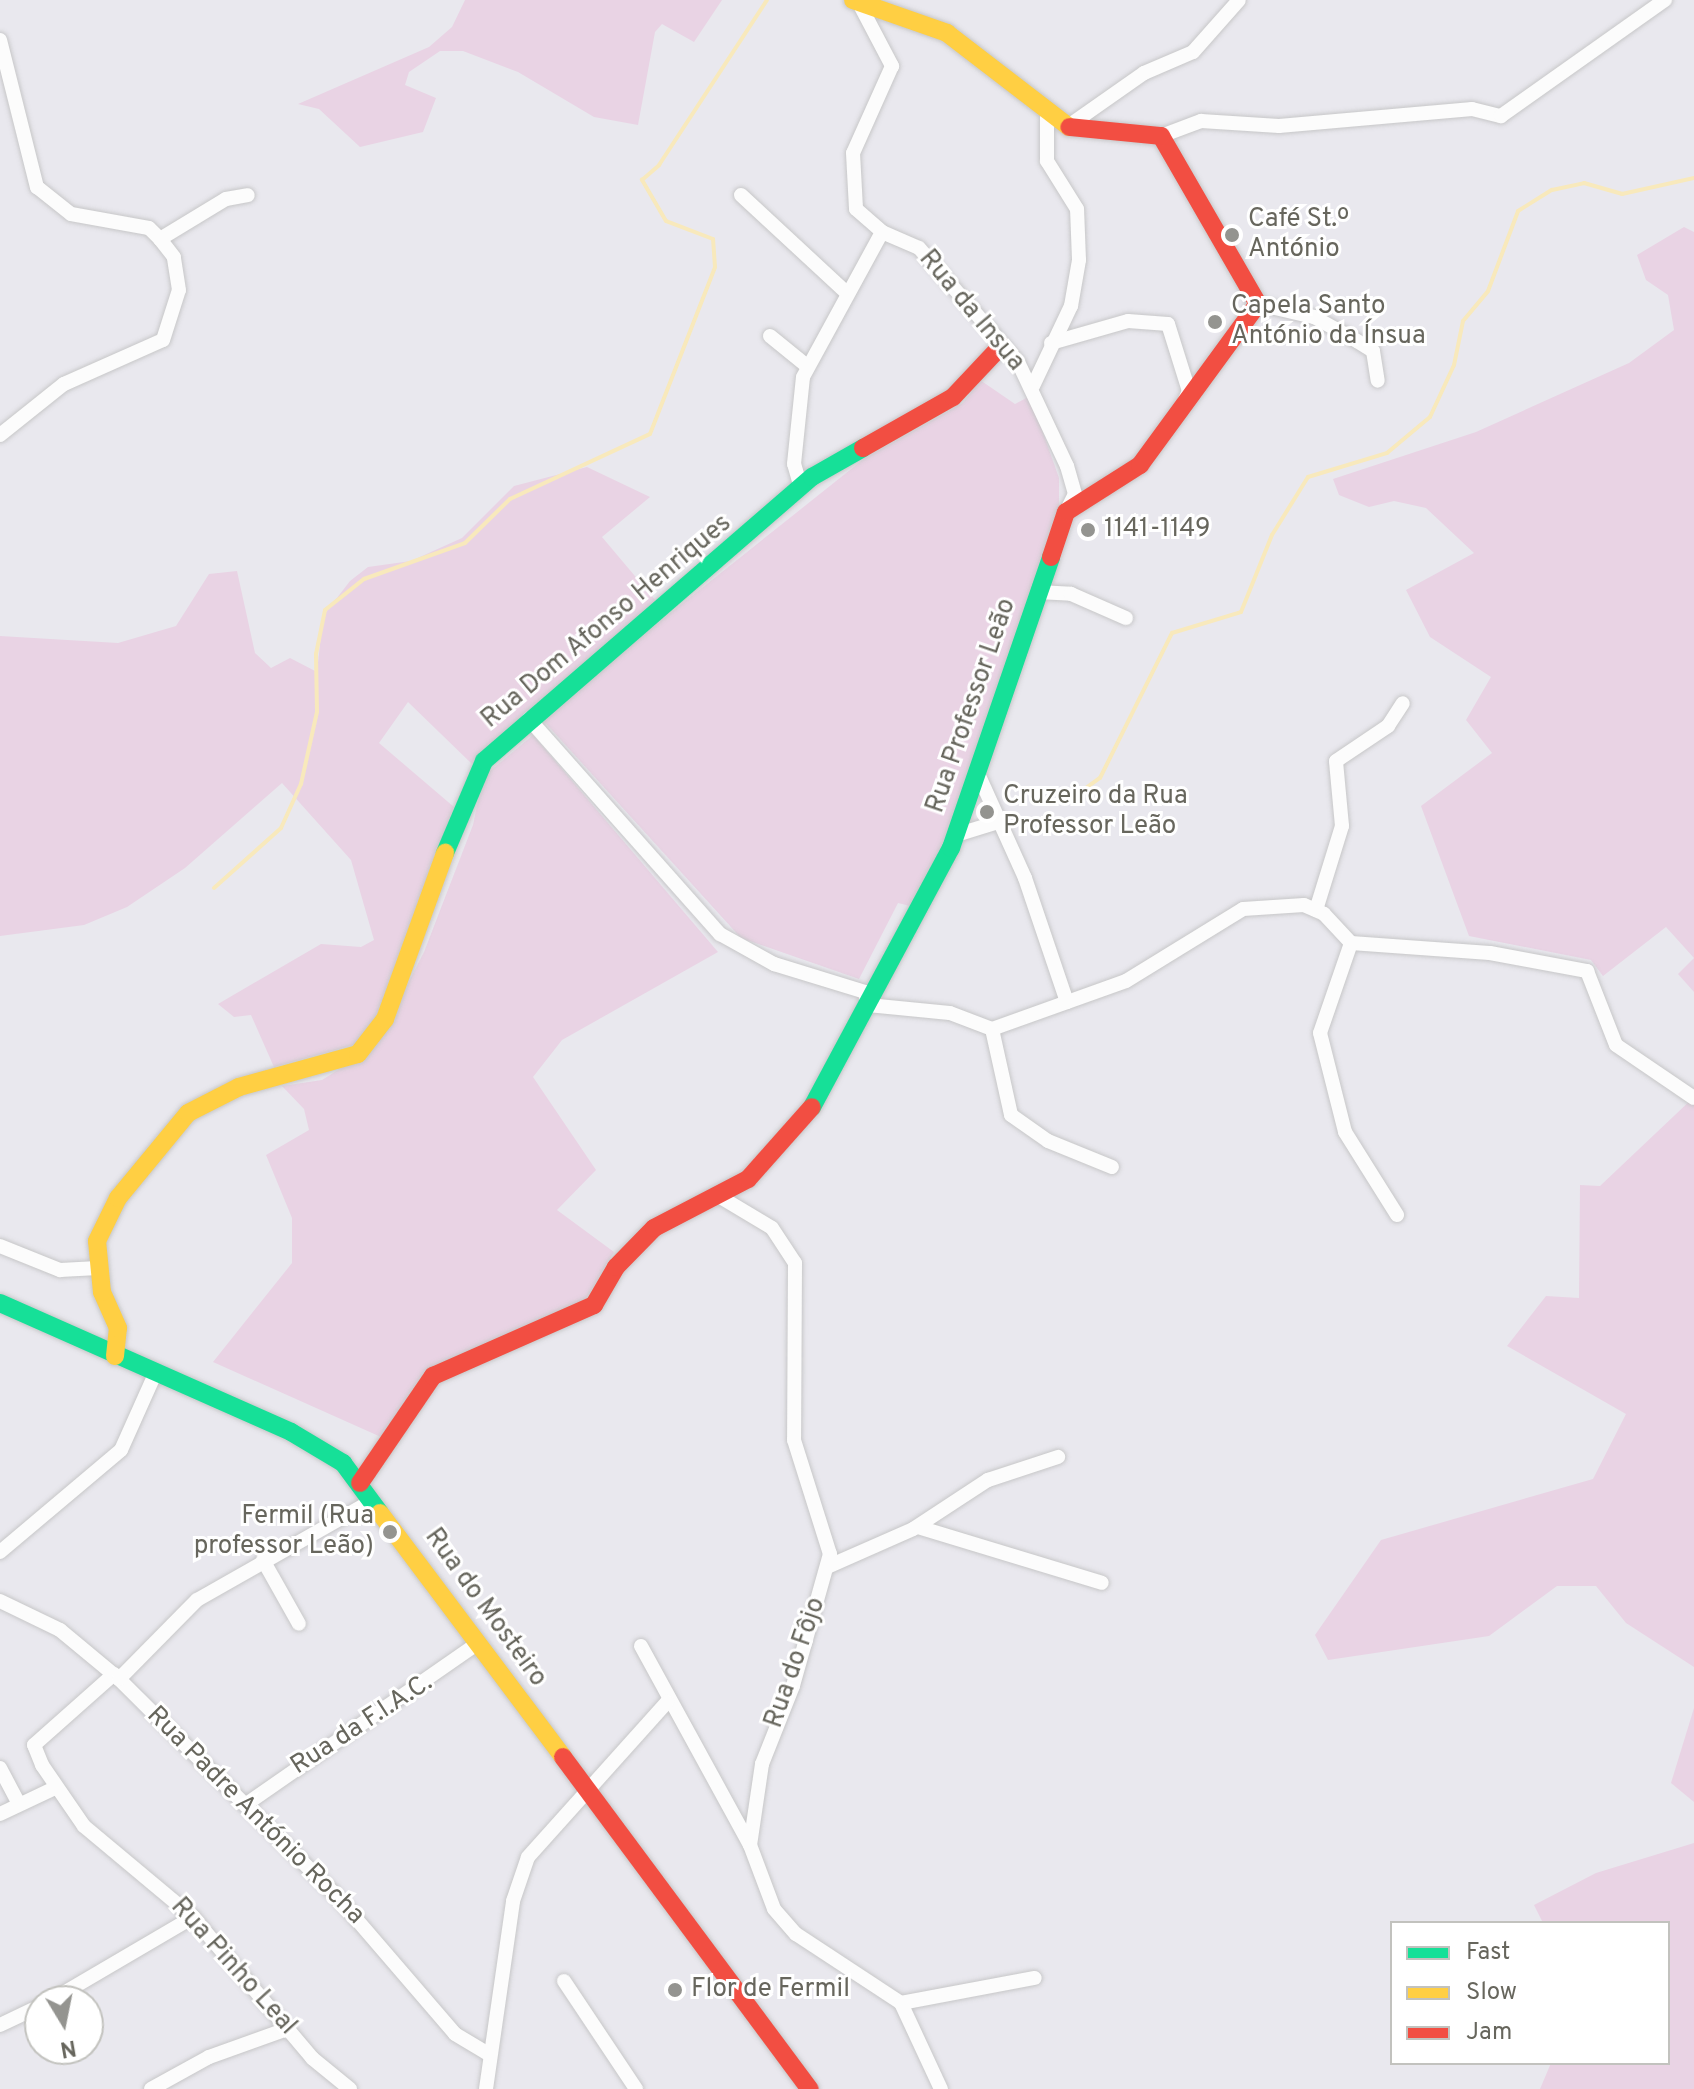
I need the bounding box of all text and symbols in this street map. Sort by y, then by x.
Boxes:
place label: Café St.º António [1248,204,1349,266]
marker: Café St.º António [1223,226,1241,244]
street label: Rua da Insua [911,244,1031,378]
place label: Capela Santo António da Ínsua [1231,291,1426,352]
marker: Capela Santo António da Ínsua [1206,313,1224,331]
street label: Rua Dom Afonso Henriques [475,508,739,736]
place label: 1141-1149 [1104,514,1210,546]
marker: 1141-1149 [1079,521,1097,539]
street label: Rua Professor Leão [921,595,1023,817]
place label: Cruzeiro da Rua Professor Leão [1003,781,1188,842]
marker: Cruzeiro da Rua Professor Leão [978,803,996,821]
place label: Fermil (Rua professor Leão) [194,1501,374,1562]
marker: Fermil (Rua professor Leão) [381,1523,399,1541]
street label: Rua do Mosteiro [417,1523,553,1693]
street label: Rua do Fôjo [759,1594,833,1732]
street label: Rua da F.I.A.C. [285,1668,439,1782]
street label: Rua Padre António Rocha [139,1700,371,1932]
street label: Rua Pinho Leal [163,1892,303,2042]
legend [1390,1921,1670,2065]
text: Fast [1466,1938,1510,1968]
place label: Flor de Fermil [691,1974,850,2006]
text: Slow [1466,1978,1517,2008]
marker: Flor de Fermil [666,1981,684,1999]
north arrow [24,1985,104,2065]
text: Jam [1466,2018,1512,2048]
text: N [58,2032,78,2062]

